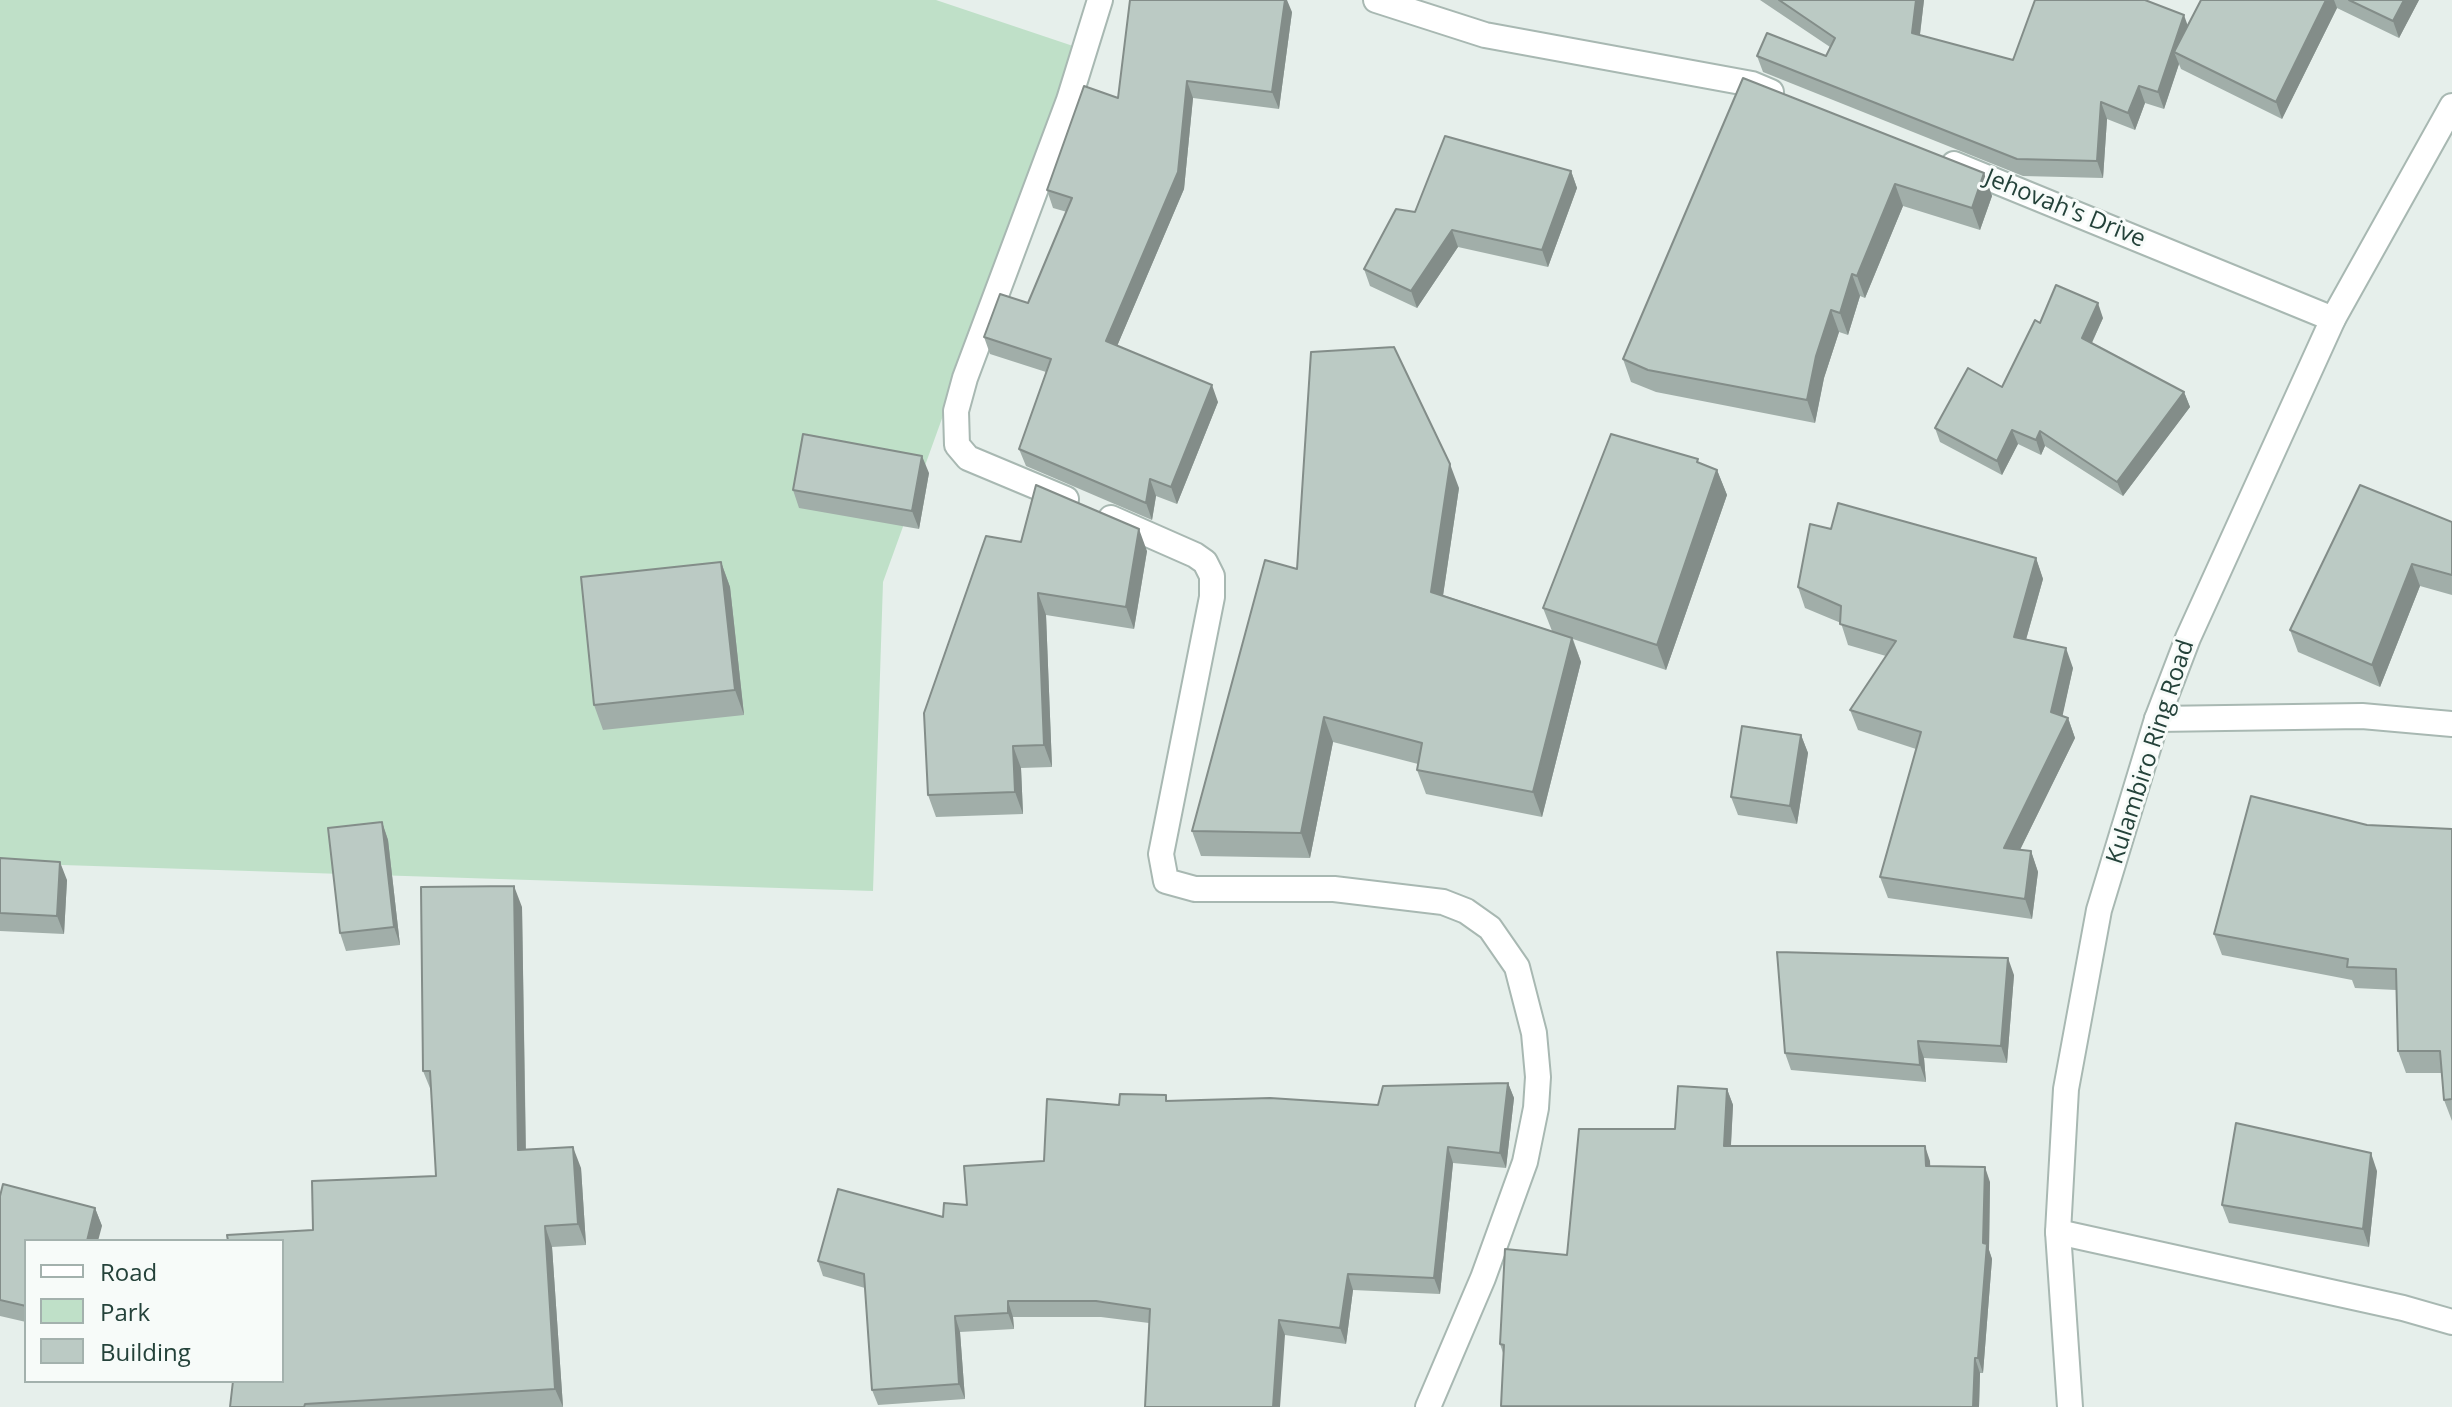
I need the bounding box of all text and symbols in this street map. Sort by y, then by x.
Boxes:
street label: Jehovah's Drive [1980,164,2150,254]
street label: Kulambiro Ring Road [2101,636,2201,868]
legend [24,1239,284,1383]
text: Road [100,1255,157,1288]
text: Park [100,1295,150,1328]
text: Building [100,1335,191,1368]

